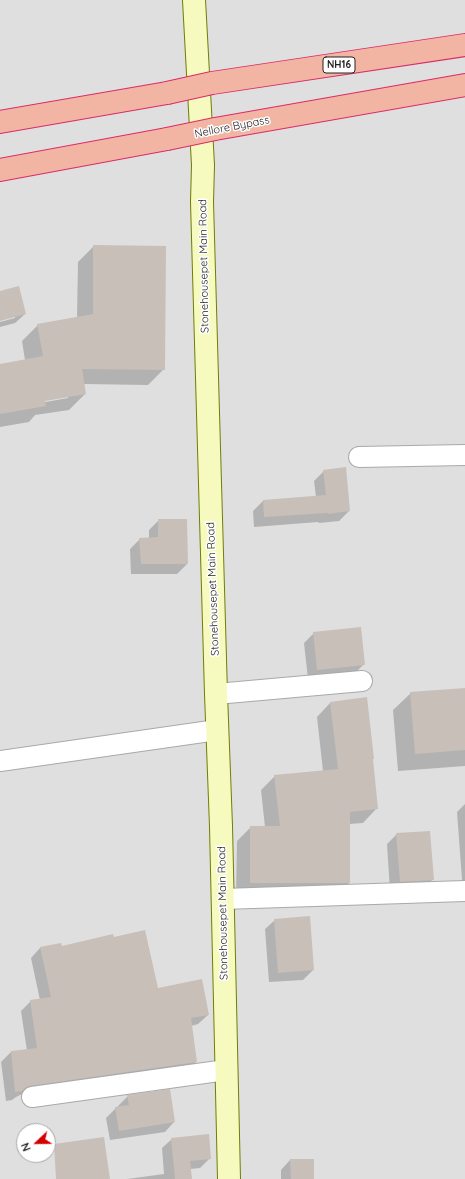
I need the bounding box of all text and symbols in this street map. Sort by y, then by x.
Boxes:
road number: NH16 [323,57,355,73]
street label: Nellore Bypass [193,113,271,141]
street label: Stonehousepet Main Road [196,199,212,333]
street label: Stonehousepet Main Road [204,522,222,656]
street label: Stonehousepet Main Road [215,846,231,980]
north arrow [16,1123,56,1163]
text: N [18,1141,34,1153]

